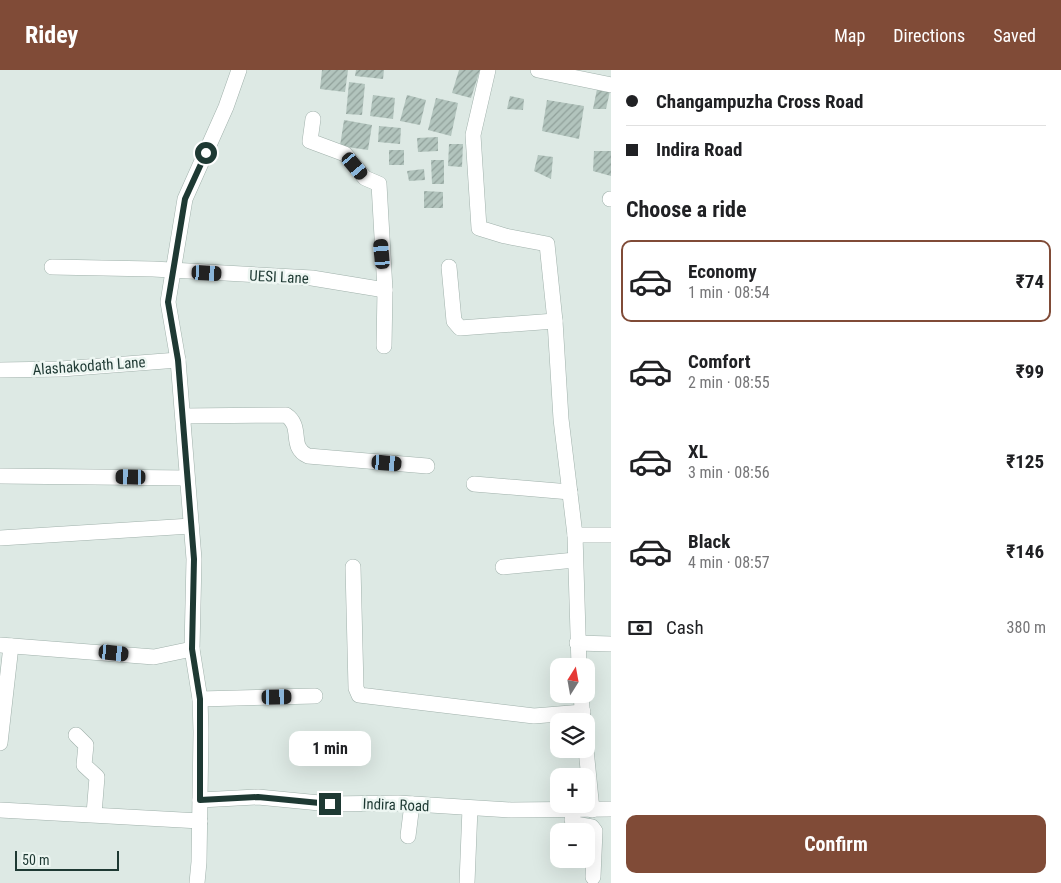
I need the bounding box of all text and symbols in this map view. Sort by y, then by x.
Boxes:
text: Ridey [25,21,78,49]
text: Map [834,25,865,46]
text: Directions [893,25,965,46]
text: Saved [993,25,1036,46]
text: Changampuzha Cross Road [656,90,863,113]
text: Indira Road [656,138,742,161]
route start [195,142,217,164]
car [339,150,370,182]
text: Choose a ride [626,197,747,222]
car [373,238,390,270]
icon: car [628,259,673,304]
text: Economy [688,260,757,283]
car [191,265,222,281]
street label: UESI Lane [249,266,309,288]
text: ₹74 [1016,270,1044,293]
text: 1 min · 08:54 [688,283,770,302]
icon: car [628,349,673,394]
text: Comfort [688,350,751,373]
street label: Alashakodath Lane [32,353,146,379]
text: ₹99 [1016,360,1044,383]
text: 2 min · 08:55 [688,373,770,392]
icon: car [628,439,673,484]
text: XL [688,440,708,463]
text: ₹125 [1006,450,1044,473]
car [371,454,402,472]
text: 3 min · 08:56 [688,463,770,482]
car [115,469,146,485]
icon: car [628,529,673,574]
text: Black [688,530,730,553]
text: ₹146 [1006,540,1044,563]
text: 4 min · 08:57 [688,553,770,572]
icon: cash [626,614,654,642]
text: Cash [666,616,704,639]
text: 380 m [1007,618,1046,637]
car [98,644,129,662]
north arrow [550,658,595,702]
map controls [550,658,595,868]
car [261,689,292,705]
button: layers [550,713,595,758]
callout: 1 min [289,732,371,766]
text: 1 min [312,739,348,758]
button: + [550,768,595,813]
route end [319,793,341,815]
street label: Indira Road [362,795,430,815]
button: Confirm [626,815,1046,873]
button: − [550,823,595,868]
scale bar [15,848,119,871]
text: 50 m [22,852,50,868]

